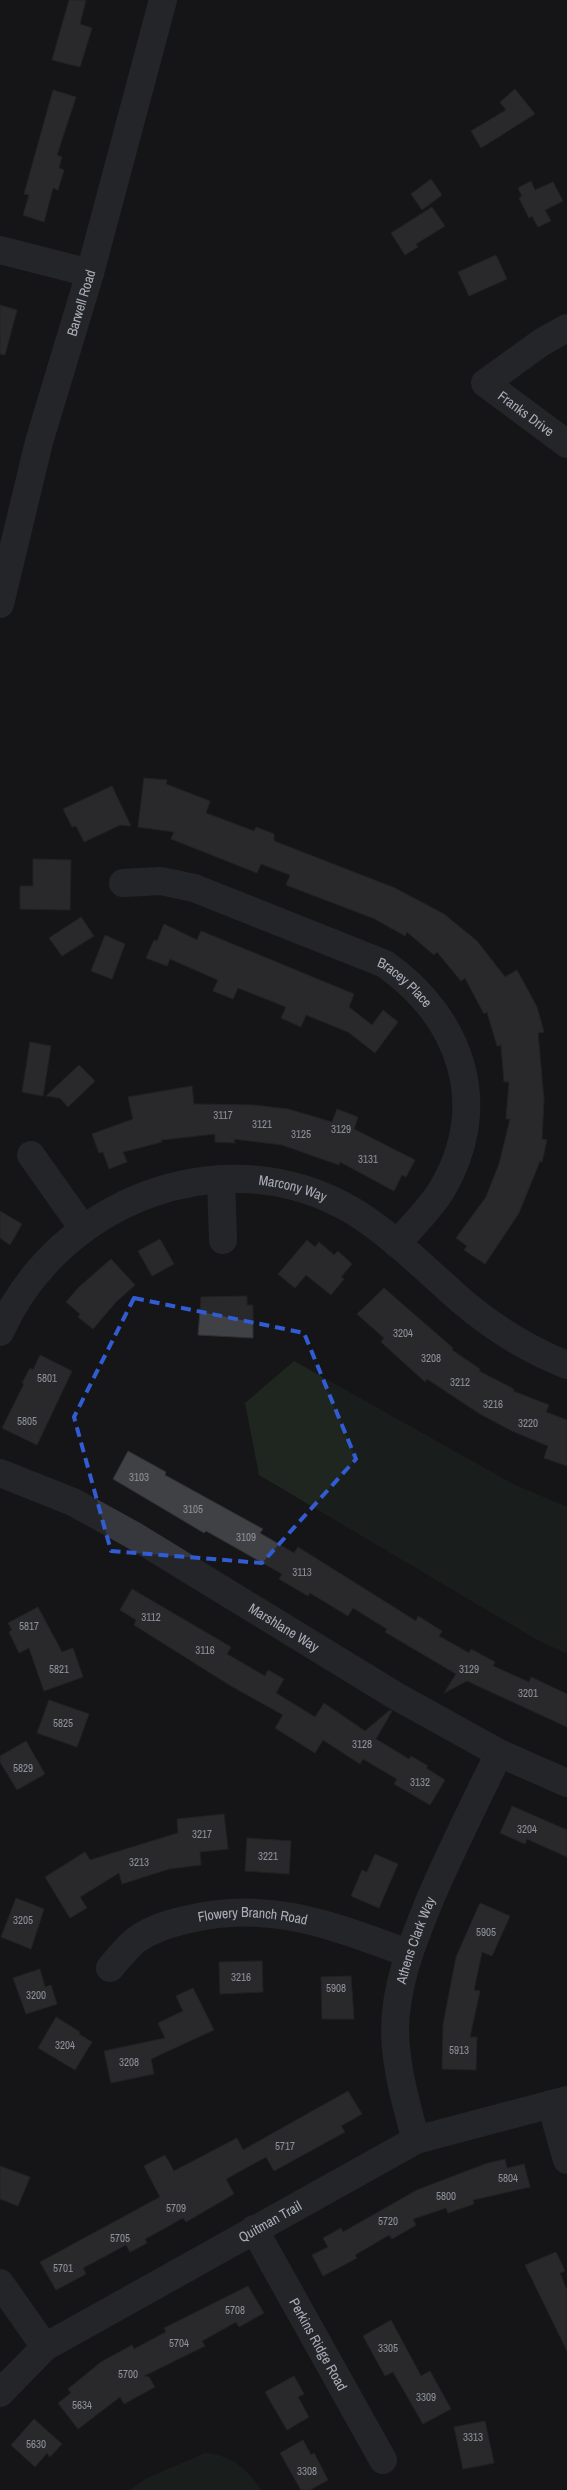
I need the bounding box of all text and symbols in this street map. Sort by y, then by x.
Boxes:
street label: Barwell Road [63,267,99,338]
street label: Franks Drive [494,387,558,440]
street label: Bracey Place [375,953,436,1011]
house number: 3117 [213,1108,233,1122]
house number: 3121 [252,1117,272,1131]
house number: 3129 [331,1122,351,1136]
house number: 3125 [291,1127,311,1141]
house number: 3131 [358,1152,378,1166]
street label: Marcony Way [258,1171,330,1206]
house number: 3204 [393,1326,413,1340]
house number: 3208 [421,1351,441,1365]
house number: 5801 [37,1371,57,1385]
house number: 3212 [450,1375,470,1389]
house number: 3216 [483,1397,503,1411]
house number: 5805 [17,1414,37,1428]
house number: 3220 [518,1416,538,1430]
house number: 3103 [129,1470,149,1484]
house number: 3105 [183,1502,203,1516]
house number: 3109 [236,1530,256,1544]
house number: 3113 [292,1565,312,1579]
street label: Marshlane Way [245,1599,323,1656]
house number: 3112 [141,1610,161,1624]
house number: 5817 [19,1619,39,1633]
house number: 3116 [195,1643,215,1657]
house number: 5821 [49,1662,69,1676]
house number: 3129 [459,1662,479,1676]
house number: 3201 [518,1686,538,1700]
house number: 5825 [53,1716,73,1730]
house number: 3128 [352,1737,372,1751]
house number: 5829 [13,1761,33,1775]
house number: 3132 [410,1775,430,1789]
house number: 3204 [517,1822,537,1836]
house number: 3217 [192,1827,212,1841]
house number: 3221 [258,1849,278,1863]
house number: 3213 [129,1855,149,1869]
street label: Athens Clark Way [392,1894,439,1987]
street label: Flowery Branch Road [196,1903,309,1929]
house number: 3205 [13,1913,33,1927]
house number: 5905 [476,1925,496,1939]
house number: 3216 [231,1970,251,1984]
house number: 5908 [326,1981,346,1995]
house number: 3200 [26,1988,46,2002]
house number: 3204 [55,2038,75,2052]
house number: 5913 [449,2043,469,2057]
house number: 3208 [119,2055,139,2069]
house number: 5717 [275,2139,295,2153]
house number: 5804 [498,2171,518,2185]
house number: 5800 [436,2189,456,2203]
street label: Quitman Trail [235,2197,305,2246]
house number: 5709 [166,2201,186,2215]
house number: 5720 [378,2214,398,2228]
house number: 5705 [110,2231,130,2245]
house number: 5701 [53,2261,73,2275]
street label: Perkins Ridge Road [285,2295,351,2394]
house number: 5708 [225,2303,245,2317]
house number: 5704 [169,2336,189,2350]
house number: 3305 [378,2341,398,2355]
house number: 5700 [118,2367,138,2381]
house number: 3309 [416,2390,436,2404]
house number: 5634 [72,2398,92,2412]
house number: 3313 [463,2430,483,2444]
house number: 5630 [26,2437,46,2451]
house number: 3308 [297,2464,317,2478]

